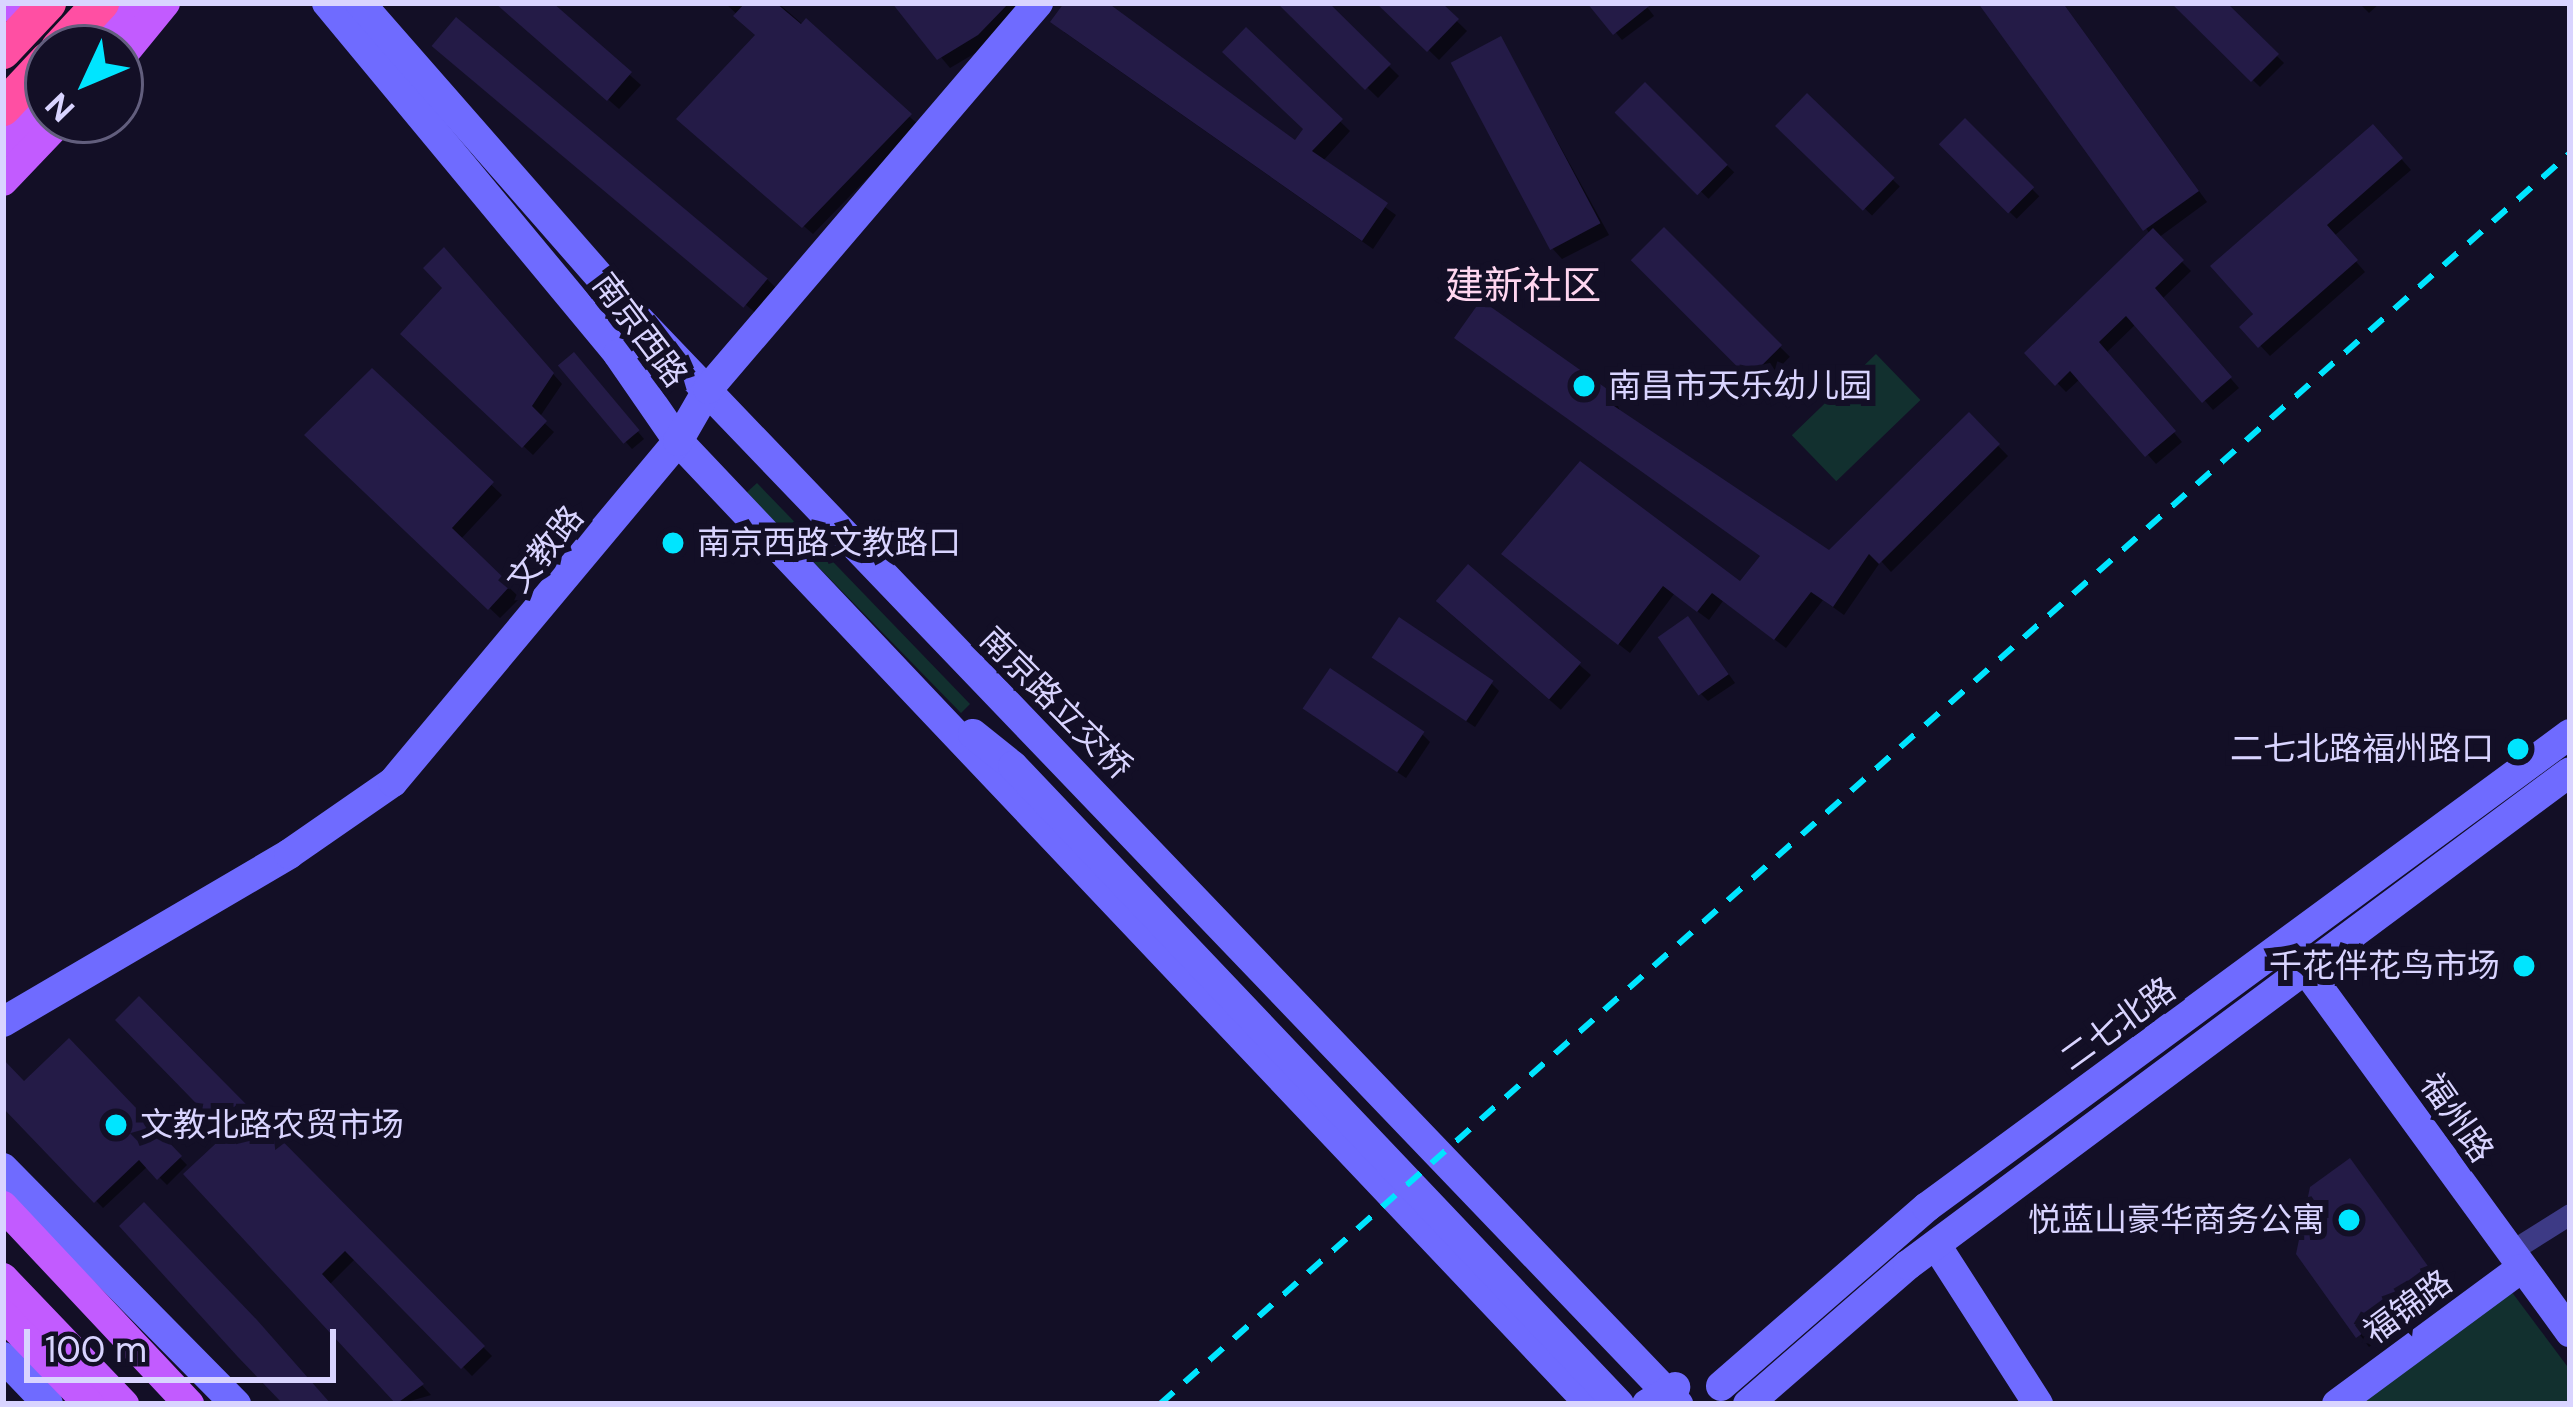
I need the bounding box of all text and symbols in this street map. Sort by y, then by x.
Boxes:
north arrow [24,24,144,144]
text: N [36,84,84,131]
district label: 建新社区 [1445,263,1601,309]
street label: 南京西路 [584,265,696,395]
place label: 南昌市天乐幼儿园 [1608,366,1872,406]
marker: 南昌市天乐幼儿园 [1571,373,1597,399]
street label: 文教路 [498,498,592,600]
place label: 南京西路文教路口 [697,523,961,563]
marker: 南京西路文教路口 [660,530,686,556]
street label: 南京路立交桥 [972,619,1140,787]
place label: 二七北路福州路口 [2230,729,2494,769]
marker: 二七北路福州路口 [2505,736,2531,762]
place label: 千花伴花鸟市场 [2269,946,2500,986]
marker: 千花伴花鸟市场 [2511,953,2537,979]
street label: 二七北路 [2053,969,2183,1079]
street label: 福州路 [2412,1066,2502,1170]
place label: 文教北路农贸市场 [140,1105,404,1145]
marker: 文教北路农贸市场 [103,1112,129,1138]
place label: 悦蓝山豪华商务公寓 [2028,1200,2325,1240]
marker: 悦蓝山豪华商务公寓 [2336,1207,2362,1233]
street label: 福锦路 [2356,1262,2460,1352]
scale bar [30,1305,342,1379]
text: 100 m [45,1326,147,1373]

